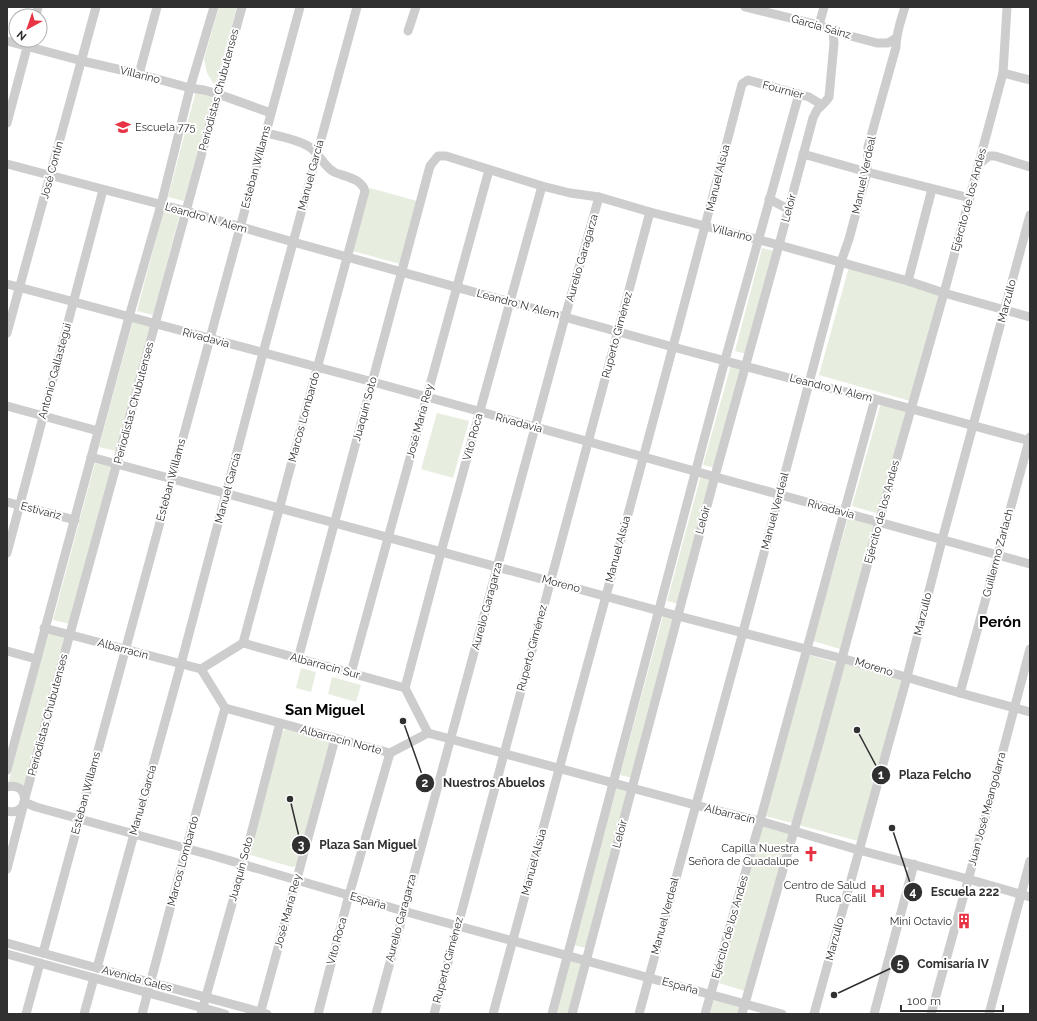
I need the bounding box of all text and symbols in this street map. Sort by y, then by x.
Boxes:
north arrow [8,8,48,48]
street label: García Sáinz [790,12,853,42]
text: N [14,28,29,43]
street label: Periodistas Chubutenses [196,28,242,152]
street label: Villarino [118,64,162,86]
street label: Fournier [761,78,805,102]
school or university icon: Escuela 775 [114,118,132,136]
place label: Escuela 775 [135,121,195,134]
street label: Esteban Willams [239,124,273,210]
street label: Manuel Verdeal [849,135,879,215]
street label: Manuel García [295,138,327,212]
street label: José Contín [38,140,66,200]
street label: Manuel Alsúa [703,143,733,213]
street label: Ejército de los Andes [949,147,989,253]
street label: Leloir [779,192,799,223]
street label: Leandro N. Alem [163,200,249,236]
street label: Aurelio Garagarza [563,213,601,303]
street label: Villarino [710,222,754,244]
street label: Marzullo [995,278,1019,324]
street label: Leandro N. Alem [475,287,561,321]
street label: Ruperto Giménez [599,290,635,380]
street label: Antonio Gallastegui [36,321,74,421]
street label: Rivadavia [181,325,231,351]
street label: Periodistas Chubutenses [111,341,157,465]
street label: Marcos Lombardo [286,370,322,463]
street label: Leandro N. Alem [788,371,874,405]
street label: Juaquín Soto [350,375,380,443]
street label: José María Rey [404,382,436,460]
street label: Rivadavia [494,410,544,436]
street label: Vito Roca [460,412,486,462]
street label: Esteban Willams [154,437,188,523]
street label: Manuel García [212,451,244,525]
street label: Ejército de los Andes [862,459,902,565]
street label: Manuel Verdeal [758,471,792,551]
street label: Rivadavia [806,496,856,522]
street label: Estivariz [19,499,63,523]
street label: Leloir [693,504,713,535]
street label: Guillermo Zarlach [980,507,1016,599]
street label: Manuel Alsúa [603,514,633,584]
street label: Aurelio Garagarza [469,561,505,651]
street label: Moreno [540,573,582,595]
street label: Marzullo [911,591,935,637]
street label: Ruperto Giménez [514,603,550,693]
district label: Perón [979,613,1021,631]
street label: Albarracín [96,636,150,662]
street label: Albarracín Sur [289,650,361,682]
street label: Periodistas Chubutenses [25,653,71,777]
street label: Moreno [853,655,895,679]
district label: San Miguel [285,701,365,719]
street label: Albarracín Norte [299,723,383,757]
street label: Esteban Willams [69,750,103,836]
street label: Juan José Meangolarra [966,751,1008,867]
street label: Manuel García [127,763,159,837]
callout: Plaza Felcho [871,763,979,787]
text: 1 [878,768,884,782]
text: Plaza Felcho [899,768,971,782]
callout: Nuestros Abuelos [415,771,554,795]
text: 2 [422,776,429,790]
text: Nuestros Abuelos [443,776,545,790]
street label: Albarracín [703,801,757,827]
street label: Marcos Lombardo [165,814,201,907]
street label: Leloir [610,818,630,849]
street label: Manuel Alsúa [519,827,549,897]
callout: Plaza San Miguel [291,833,425,857]
street label: Juaquín Soto [226,835,256,903]
text: 3 [298,838,305,852]
text: Plaza San Miguel [319,838,417,852]
place label: Capilla Nuestra Señora de Guadalupe [688,842,800,868]
church icon: Capilla Nuestra Señora de Guadalupe [802,845,820,863]
street label: José María Rey [272,872,304,950]
street label: Aurelio Garagarza [383,873,419,963]
street label: Ejército de los Andes [709,874,751,980]
street label: Manuel Verdeal [648,876,682,956]
place label: Centro de Salud Ruca Calil [784,879,866,905]
callout: Escuela 222 [903,880,1007,904]
hospital icon: Centro de Salud Ruca Calil [869,882,887,900]
text: 4 [910,885,917,899]
text: Escuela 222 [931,885,999,899]
street label: España [348,890,388,912]
building icon: Mini Octavio [955,912,973,930]
street label: Ruperto Giménez [430,915,466,1005]
place label: Mini Octavio [890,915,952,928]
street label: Vito Roca [324,916,350,966]
street label: Marzullo [823,916,847,962]
callout: Comisaría IV [890,952,997,976]
text: 5 [897,957,904,971]
text: Comisaría IV [917,957,990,971]
street label: Avenida Gales [100,963,174,995]
street label: España [660,975,700,997]
scale bar [901,987,1003,1013]
text: 100 m [907,994,941,1008]

